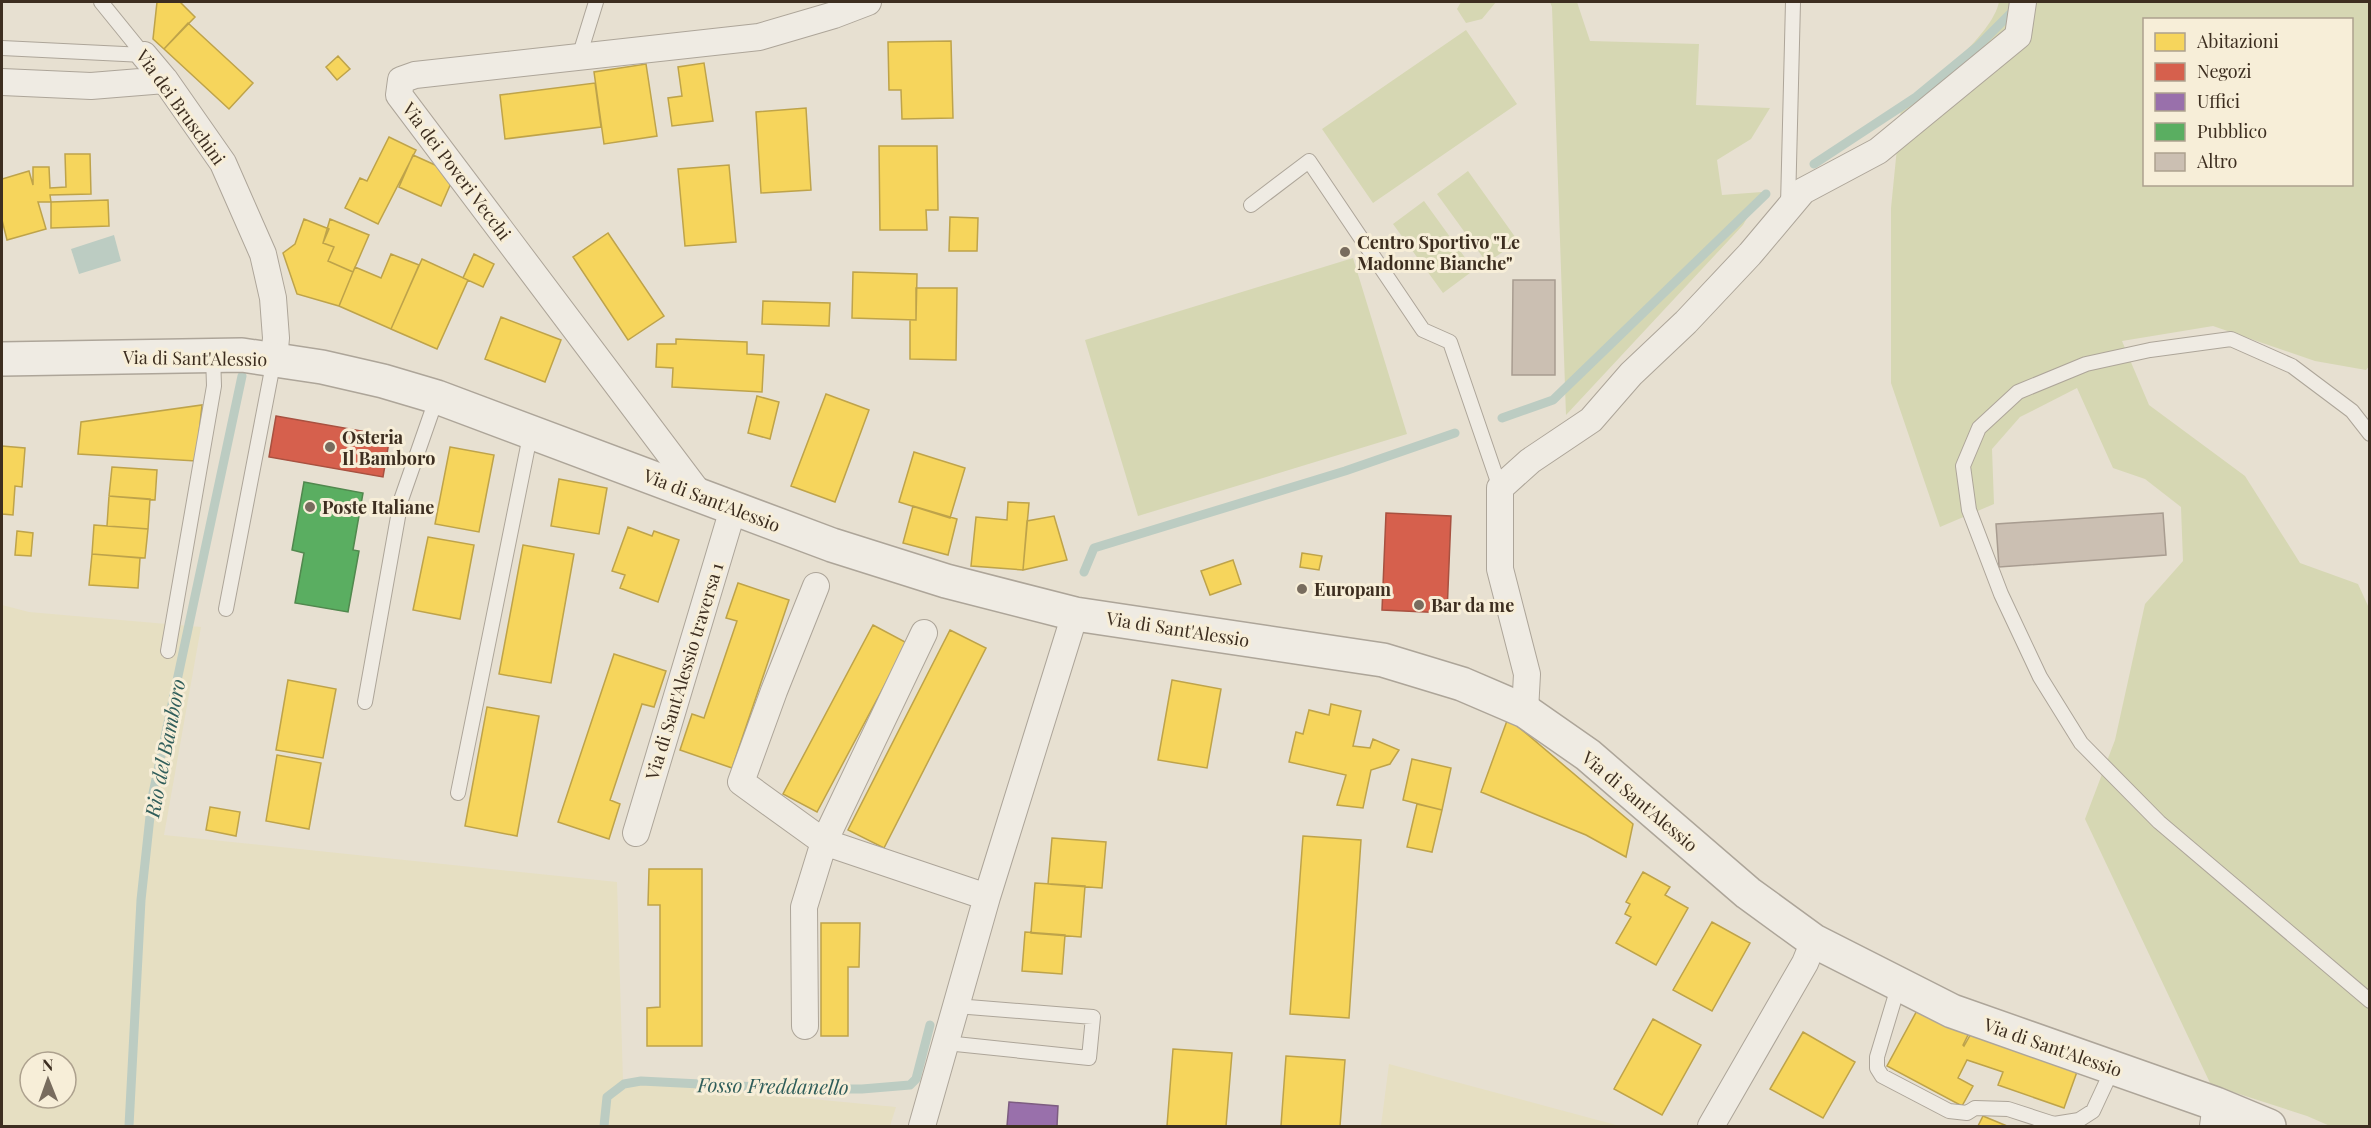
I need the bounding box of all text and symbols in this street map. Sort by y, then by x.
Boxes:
legend [2143,18,2353,186]
text: Abitazioni [2196,29,2279,53]
street label: Via dei Bruschini [130,44,231,169]
text: Negozi [2197,59,2252,83]
text: Uffici [2197,89,2240,113]
street label: Via dei Poveri Vecchi [397,97,517,245]
text: Pubblico [2197,119,2267,143]
text: Altro [2196,149,2238,173]
place label: Centro Sportivo "Le Madonne Bianche" [1357,230,1520,275]
marker: Centro Sportivo "Le Madonne Bianche" [1338,245,1352,259]
street label: Via di Sant'Alessio [122,345,268,371]
place label: Osteria Il Bamboro [342,425,435,470]
marker: Osteria Il Bamboro [323,440,337,454]
street label: Via di Sant'Alessio [639,463,784,537]
place label: Poste Italiane [322,495,434,519]
marker: Poste Italiane [303,500,317,514]
street label: Via di Sant'Alessio traversa 1 [639,559,729,783]
place label: Europam [1314,577,1392,601]
marker: Europam [1295,582,1309,596]
place label: Bar da me [1431,593,1514,617]
marker: Bar da me [1412,598,1426,612]
street label: Via di Sant'Alessio [1104,606,1251,652]
water label: Rio del Bamboro [137,677,191,820]
street label: Via di Sant'Alessio [1576,745,1703,857]
street label: Via di Sant'Alessio [1980,1012,2125,1082]
north arrow [18,1050,78,1110]
text: N [42,1054,54,1075]
water label: Fosso Freddanello [696,1070,849,1100]

